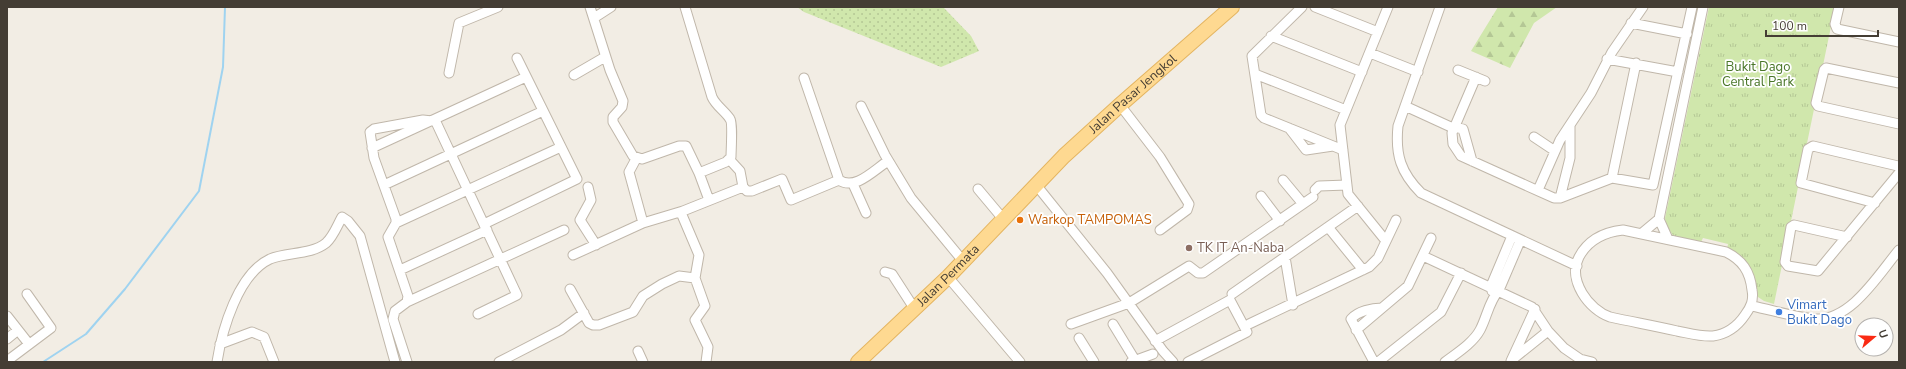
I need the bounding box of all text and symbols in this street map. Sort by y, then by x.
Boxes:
scale bar [1766,12,1878,38]
text: 100 m [1772,18,1807,34]
street label: Jalan Pasar Jengkol [1084,50,1181,139]
park label: Bukit Dago Central Park [1722,58,1794,91]
place label: Warkop TAMPOMAS [1028,211,1152,229]
marker: Warkop TAMPOMAS [1015,215,1025,225]
place label: TK IT An-Naba [1197,239,1284,257]
street label: Jalan Permata [912,240,984,311]
marker: TK IT An-Naba [1184,243,1194,253]
place label: Vimart Bukit Dago [1786,296,1852,329]
marker: Vimart Bukit Dago [1774,307,1784,317]
north arrow [1854,317,1894,357]
text: U [1875,328,1891,340]

